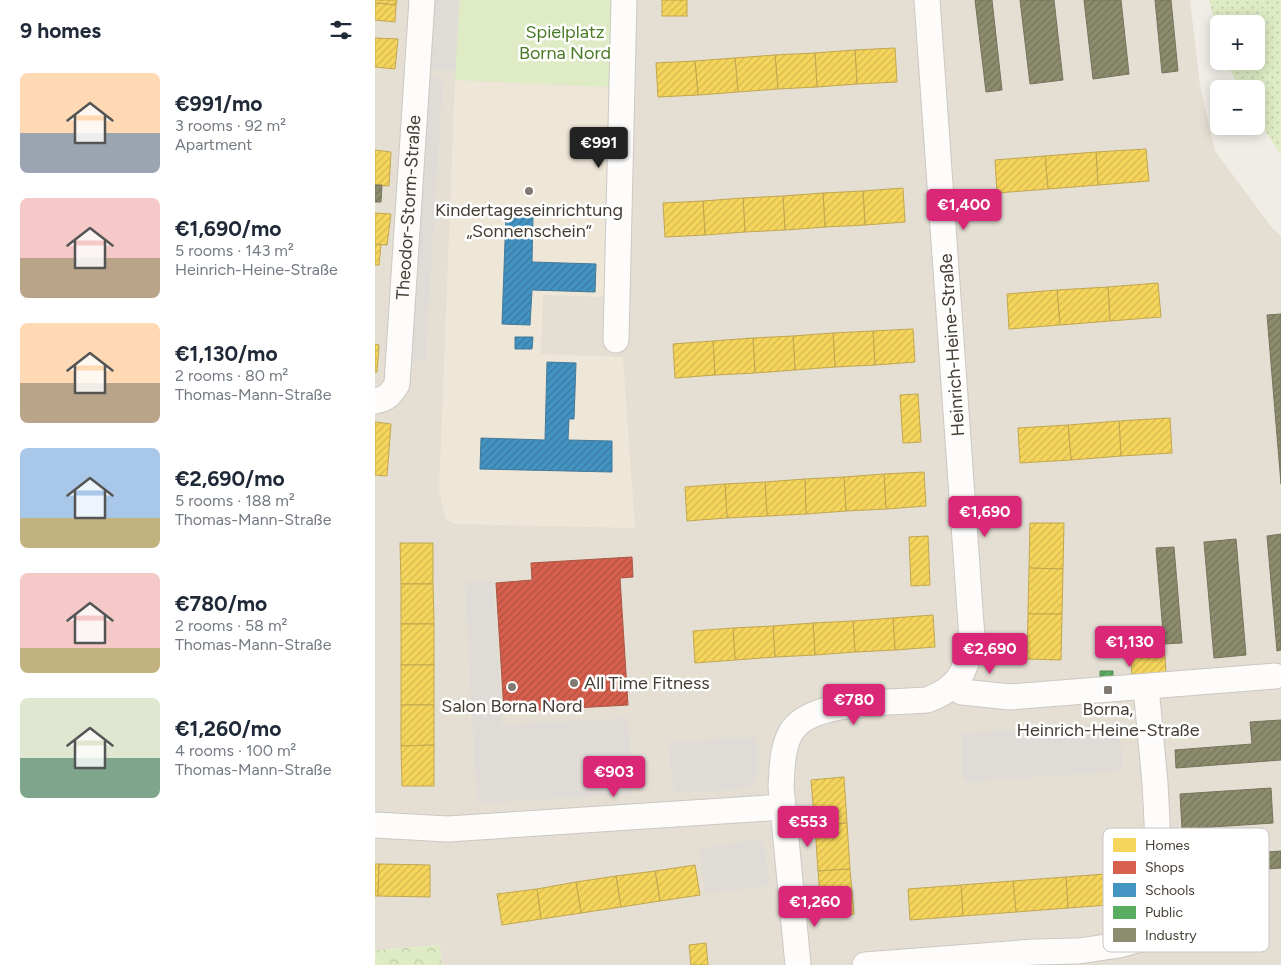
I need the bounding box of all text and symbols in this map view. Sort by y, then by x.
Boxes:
map controls [1210,15,1265,135]
button: + [1210,15,1265,70]
icon: filters [327,16,355,44]
text: 9 homes [20,18,101,43]
park label: Spielplatz Borna Nord [519,21,611,64]
button: − [1210,80,1265,135]
text: €991/mo [175,91,262,116]
icon: home [60,93,120,153]
street label: Theodor-Storm-Straße [392,114,426,301]
text: 3 rooms · 92 m² [175,116,286,135]
pin: €991 [569,126,629,169]
text: €991 [581,133,617,152]
text: Apartment [175,135,252,154]
marker: Kindertageseinrichtung „Sonnenschein“ [523,185,535,197]
pin: €1,400 [923,188,1005,231]
text: €1,400 [938,195,990,214]
place label: Kindertageseinrichtung „Sonnenschein“ [435,199,623,242]
text: €1,690/mo [175,216,281,241]
icon: home [60,218,120,278]
text: 5 rooms · 143 m² [175,241,294,260]
street label: Heinrich-Heine-Straße [935,253,969,437]
text: Heinrich-Heine-Straße [175,260,338,279]
text: €1,130/mo [175,341,278,366]
icon: home [60,343,120,403]
text: 2 rooms · 80 m² [175,366,288,385]
text: Thomas-Mann-Straße [175,385,331,404]
text: €2,690/mo [175,466,285,491]
icon: home [60,468,120,528]
text: 5 rooms · 188 m² [175,491,295,510]
pin: €1,690 [944,496,1026,538]
text: €1,690 [960,502,1010,521]
text: Thomas-Mann-Straße [175,510,331,529]
text: €780/mo [175,591,267,616]
icon: home [60,593,120,653]
text: 2 rooms · 58 m² [175,616,287,635]
pin: €1,130 [1089,626,1171,668]
pin: €2,690 [949,632,1031,675]
text: €1,130 [1106,632,1154,651]
text: Thomas-Mann-Straße [175,635,331,654]
text: €2,690 [963,639,1017,658]
place label: All Time Fitness [584,672,710,694]
marker: All Time Fitness [568,677,580,689]
marker: Salon Borna Nord [506,681,518,693]
pin: €780 [824,684,884,726]
marker: Borna, Heinrich-Heine-Straße [1102,684,1114,696]
text: €780 [834,690,874,709]
place label: Salon Borna Nord [441,695,583,717]
place label: Borna, Heinrich-Heine-Straße [1016,698,1200,741]
text: €1,260/mo [175,716,281,741]
icon: home [60,718,120,778]
text: 4 rooms · 100 m² [175,741,296,760]
pin: €903 [584,756,644,798]
text: Thomas-Mann-Straße [175,760,331,779]
text: €903 [594,762,634,781]
pin: €553 [778,806,838,848]
text: €553 [789,812,827,831]
legend [1103,828,1269,952]
text: Homes [1145,837,1190,854]
text: Shops [1145,859,1184,876]
text: Schools [1145,882,1195,899]
pin: €1,260 [774,886,856,928]
text: €1,260 [790,892,840,911]
text: Public [1145,904,1183,921]
text: Industry [1145,927,1197,944]

